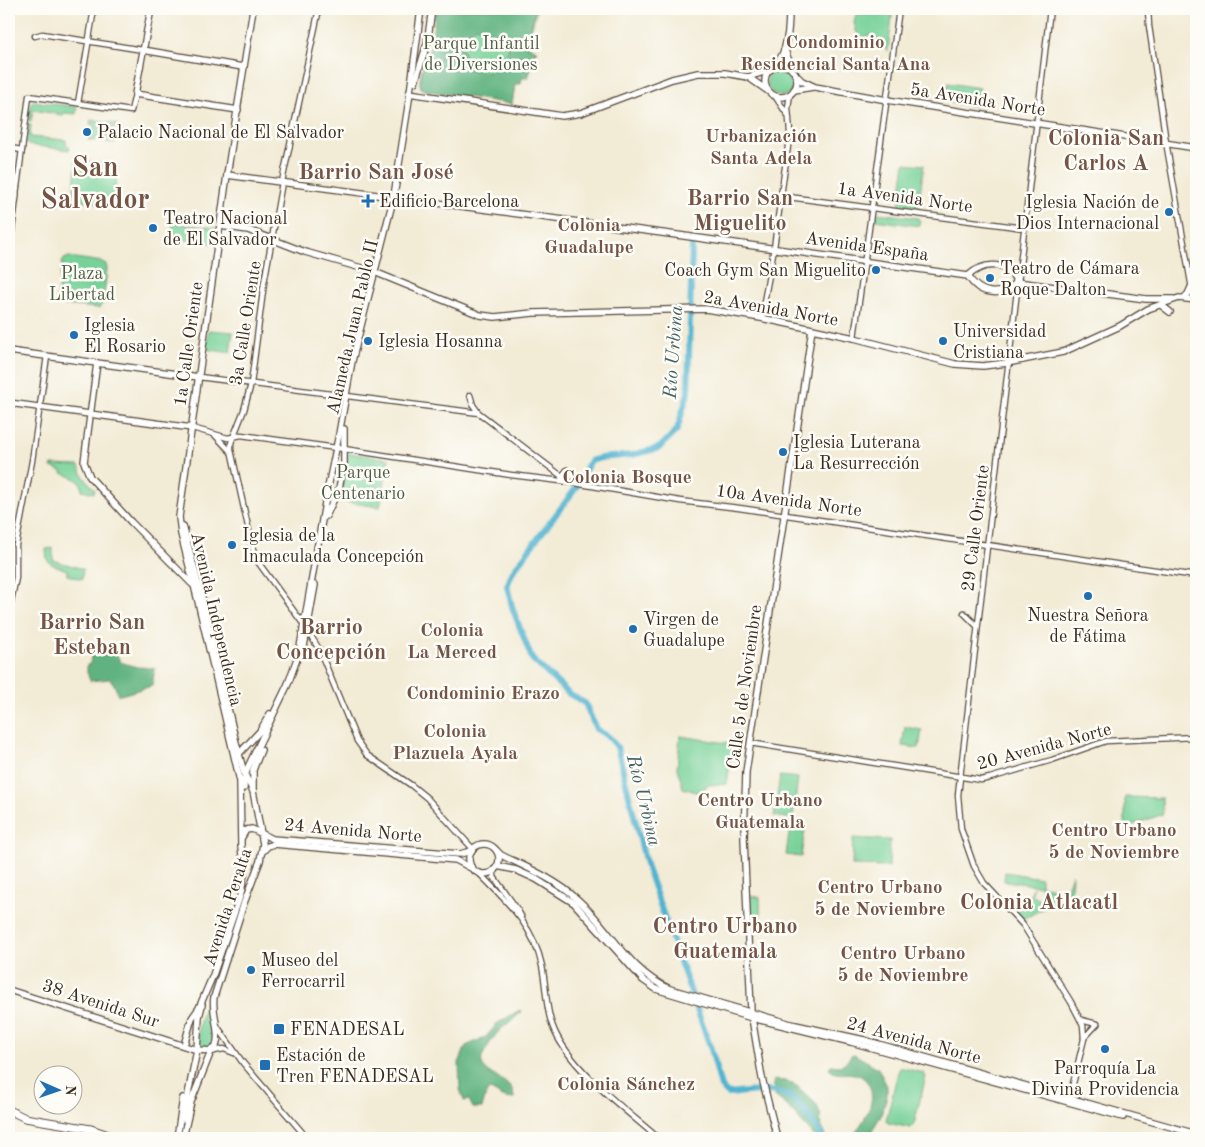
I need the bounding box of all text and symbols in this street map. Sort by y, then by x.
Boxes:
district label: Condominio Residencial Santa Ana [740,34,930,75]
park label: Parque Infantil de Diversiones [422,35,540,74]
street label: 5a Avenida Norte [909,80,1047,120]
place label: Palacio Nacional de El Salvador [97,124,345,142]
marker: Palacio Nacional de El Salvador [81,126,93,138]
district label: Urbanización Santa Adela [705,128,817,169]
district label: Colonia San Carlos A [1048,128,1164,175]
district label: San Salvador [40,155,150,215]
district label: Barrio San José [298,162,454,184]
street label: 1a Avenida Norte [836,180,974,216]
district label: Barrio San Miguelito [687,188,793,235]
place label: Edificio Barcelona [379,193,519,211]
marker: Edificio Barcelona [361,194,375,208]
place label: Iglesia Nación de Dios Internacional [1016,194,1159,233]
marker: Iglesia Nación de Dios Internacional [1163,206,1175,218]
place label: Teatro Nacional de El Salvador [163,210,287,249]
district label: Colonia Guadalupe [544,217,634,258]
marker: Teatro Nacional de El Salvador [147,222,159,234]
street label: Avenida España [804,229,930,265]
street label: Alameda Juan Pablo II [324,238,382,416]
street label: 3a Calle Oriente [227,260,265,387]
place label: Teatro de Cámara Roque Dalton [1000,260,1140,299]
place label: Coach Gym San Miguelito [664,262,866,280]
marker: Coach Gym San Miguelito [870,264,882,276]
park label: Plaza Libertad [49,265,115,304]
marker: Teatro de Cámara Roque Dalton [984,272,996,284]
street label: 1a Calle Oriente [171,281,207,408]
street label: 2a Avenida Norte [702,288,840,330]
water label: Río Urbina [662,305,687,401]
place label: Iglesia El Rosario [84,317,166,356]
place label: Universidad Cristiana [953,323,1046,362]
marker: Iglesia El Rosario [68,329,80,341]
place label: Iglesia Hosanna [378,333,503,351]
marker: Iglesia Hosanna [362,335,374,347]
marker: Universidad Cristiana [937,335,949,347]
place label: Iglesia Luterana La Resurrección [793,434,921,473]
marker: Iglesia Luterana La Resurrección [777,446,789,458]
park label: Parque Centenario [321,464,405,503]
street label: 29 Calle Oriente [959,464,993,592]
district label: Colonia Bosque [562,469,692,488]
street label: 10a Avenida Norte [715,482,863,520]
place label: Iglesia de la Inmaculada Concepción [242,527,424,566]
street label: Avenida Independencia [187,530,245,708]
marker: Iglesia de la Inmaculada Concepción [226,539,238,551]
marker: Nuestra Señora de Fátima [1082,590,1094,602]
street label: Calle 5 de Noviembre [725,604,765,771]
place label: Nuestra Señora de Fátima [1027,607,1149,646]
place label: Virgen de Guadalupe [643,611,725,650]
district label: Barrio San Esteban [39,612,145,659]
district label: Barrio Concepción [276,617,386,664]
district label: Colonia La Merced [407,622,497,663]
marker: Virgen de Guadalupe [627,623,639,635]
district label: Condominio Erazo [406,685,560,704]
street label: 20 Avenida Norte [975,720,1113,774]
district label: Colonia Plazuela Ayala [392,723,518,764]
water label: Río Urbina [622,752,663,848]
district label: Centro Urbano Guatemala [697,792,823,833]
street label: 24 Avenida Norte [283,816,423,846]
district label: Centro Urbano 5 de Noviembre [1049,822,1179,863]
street label: Avenida Peralta [200,846,256,969]
district label: Centro Urbano 5 de Noviembre [815,879,945,920]
district label: Colonia Atlacatl [960,892,1118,914]
district label: Centro Urbano Guatemala [652,916,798,963]
district label: Centro Urbano 5 de Noviembre [838,945,968,986]
place label: Museo del Ferrocarril [261,952,345,991]
marker: Museo del Ferrocarril [245,964,257,976]
street label: 38 Avenida Sur [40,977,162,1031]
street label: 24 Avenida Norte [845,1014,983,1068]
place label: FENADESAL [290,1021,405,1039]
marker: FENADESAL [272,1022,286,1036]
marker: Parroquía La Divina Providencia [1099,1043,1111,1055]
place label: Estación de Tren FENADESAL [276,1047,434,1086]
marker: Estación de Tren FENADESAL [258,1058,272,1072]
place label: Parroquía La Divina Providencia [1031,1060,1179,1099]
north arrow [32,1064,82,1114]
district label: Colonia Sánchez [557,1076,695,1095]
text: N [63,1085,77,1096]

